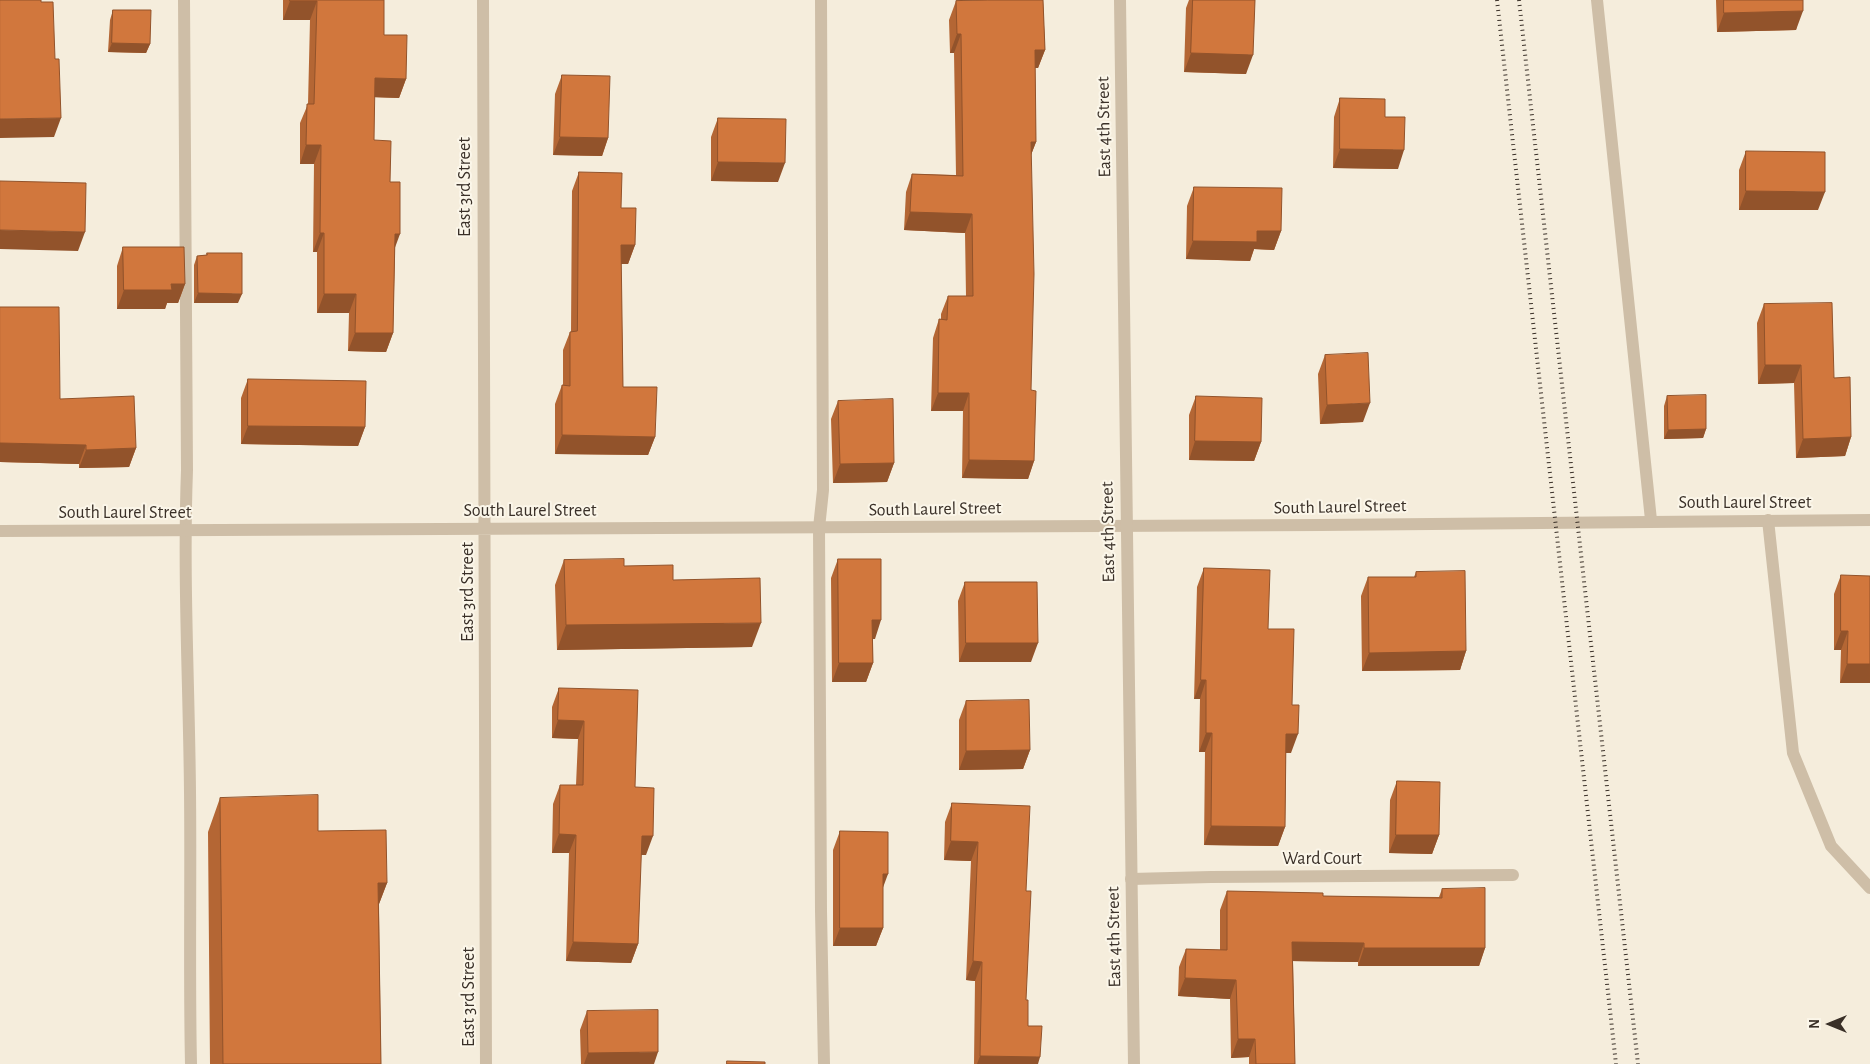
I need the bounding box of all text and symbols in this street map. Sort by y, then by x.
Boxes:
street label: East 4th Street [1092,76,1116,178]
street label: East 3rd Street [454,137,476,237]
street label: East 4th Street [1096,481,1120,583]
street label: South Laurel Street [1679,492,1811,514]
street label: South Laurel Street [1273,495,1407,519]
street label: South Laurel Street [868,497,1002,521]
street label: South Laurel Street [464,500,596,522]
street label: South Laurel Street [59,502,191,524]
street label: East 3rd Street [457,542,479,642]
street label: Ward Court [1282,848,1362,870]
street label: East 4th Street [1102,886,1126,988]
street label: East 3rd Street [458,947,480,1047]
north arrow [1805,999,1855,1049]
text: N [1808,1019,1822,1029]

